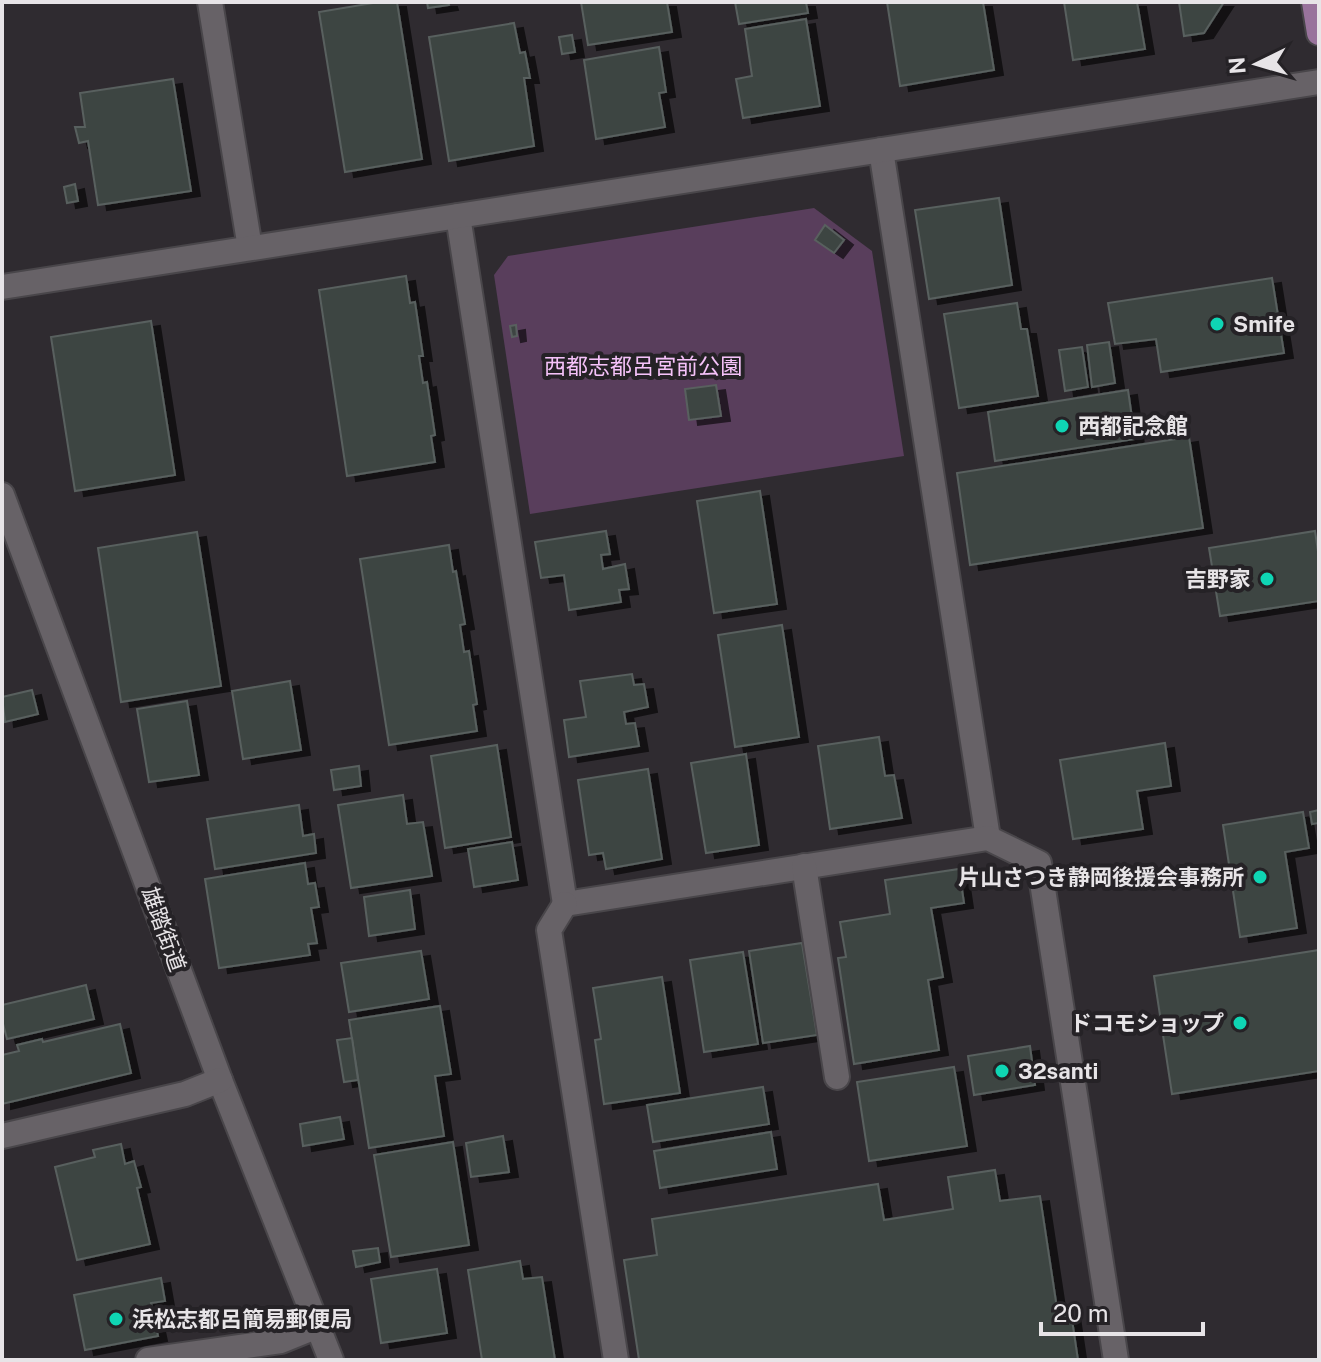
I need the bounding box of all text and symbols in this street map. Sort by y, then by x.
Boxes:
north arrow [1217,24,1297,104]
text: N [1223,56,1251,75]
place label: Smife [1233,311,1295,337]
marker: Smife [1208,315,1226,333]
park label: 西都志都呂宮前公園 [544,353,742,379]
place label: 西都記念館 [1078,413,1188,439]
marker: 西都記念館 [1053,417,1071,435]
place label: 吉野家 [1185,566,1251,592]
marker: 吉野家 [1258,570,1276,588]
place label: 片山さつき静岡後援会事務所 [958,864,1244,890]
marker: 片山さつき静岡後援会事務所 [1251,868,1269,886]
street label: 雄踏街道 [137,883,191,975]
place label: ドコモショップ [1070,1010,1224,1036]
marker: ドコモショップ [1231,1014,1249,1032]
place label: 32santi [1018,1058,1098,1084]
marker: 32santi [993,1062,1011,1080]
scale bar [1041,1286,1203,1336]
text: 20 m [1053,1299,1109,1327]
place label: 浜松志都呂簡易郵便局 [132,1306,352,1332]
marker: 浜松志都呂簡易郵便局 [107,1310,125,1328]

